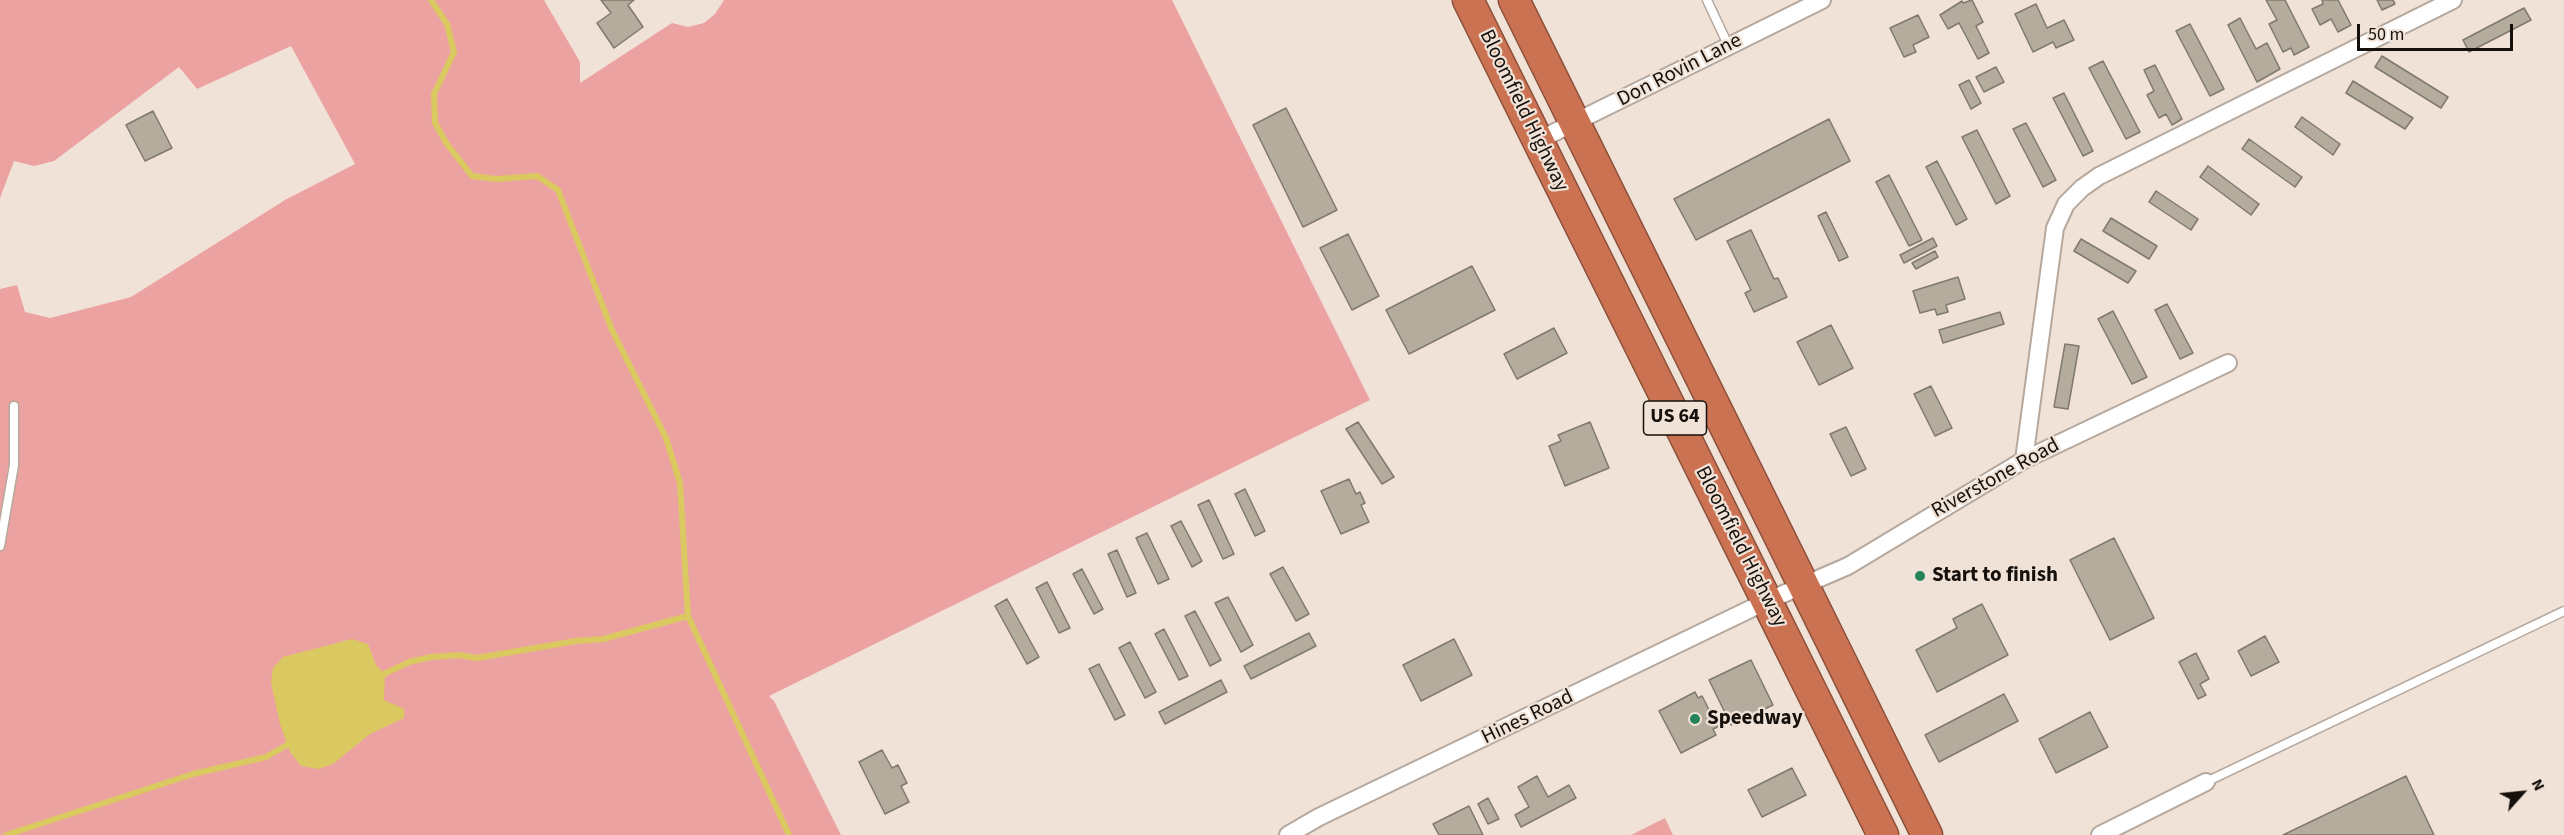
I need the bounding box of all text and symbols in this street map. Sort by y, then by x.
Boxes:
scale bar [2360,12,2516,50]
text: 50 m [2368,22,2404,47]
street label: Bloomfield Highway [1473,26,1573,196]
street label: Don Rovin Lane [1614,29,1746,113]
road number: US 64 [1644,401,1706,435]
street label: Riverstone Road [1928,434,2064,524]
street label: Bloomfield Highway [1689,462,1791,632]
place label: Start to finish [1932,563,2058,589]
marker: Start to finish [1913,569,1927,583]
street label: Hines Road [1478,685,1578,751]
place label: Speedway [1707,706,1803,732]
marker: Speedway [1688,712,1702,726]
north arrow [2492,763,2552,823]
text: N [2526,775,2550,795]

